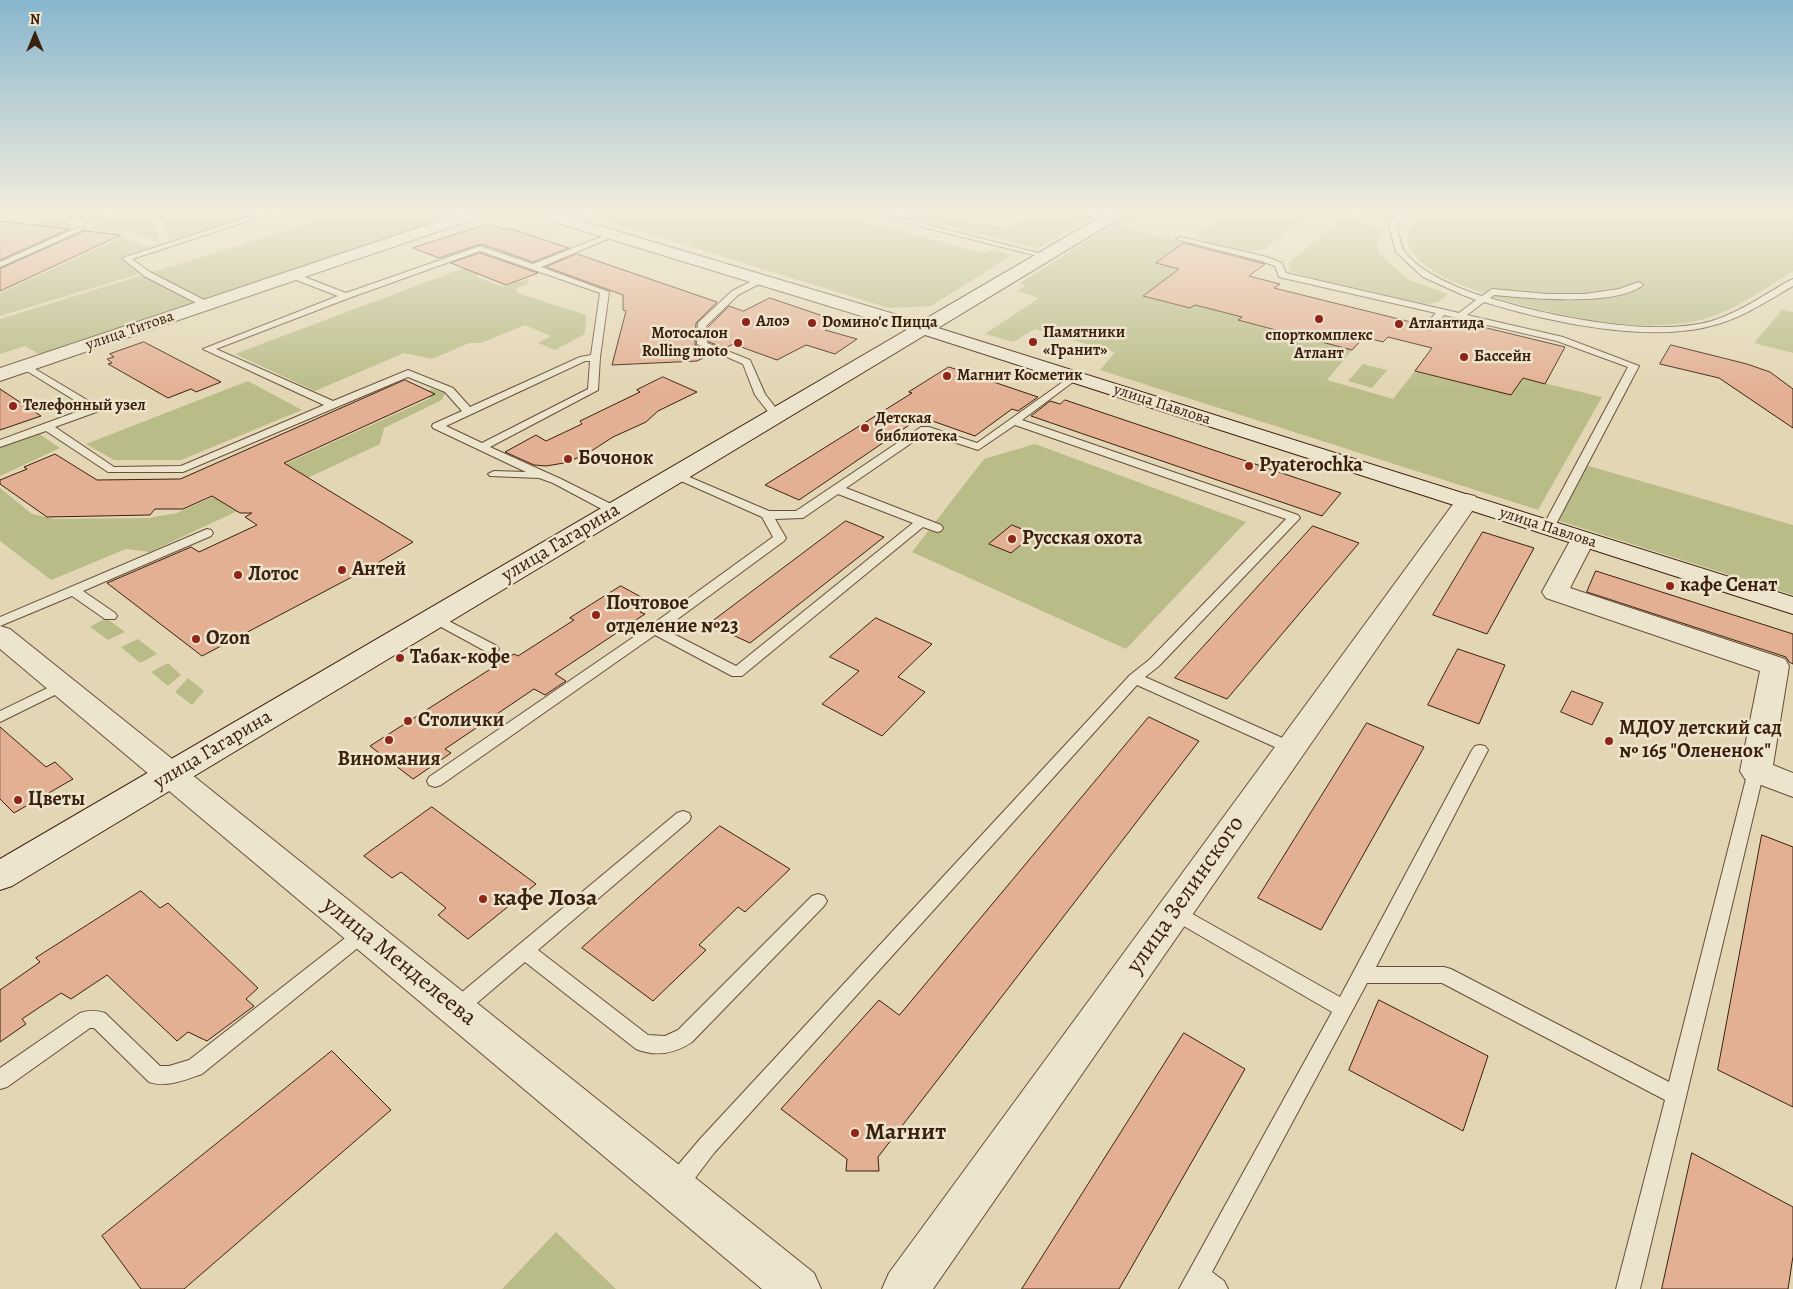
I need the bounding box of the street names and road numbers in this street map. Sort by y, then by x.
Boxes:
street label: улица Титова [83,307,177,355]
street label: улица Павлова [1111,380,1213,430]
street label: улица Гагарина [498,498,624,588]
street label: улица Павлова [1497,503,1599,553]
street label: улица Гагарина [150,705,276,795]
street label: улица Зелинского [1121,811,1251,979]
street label: улица Менделеева [316,891,482,1033]

